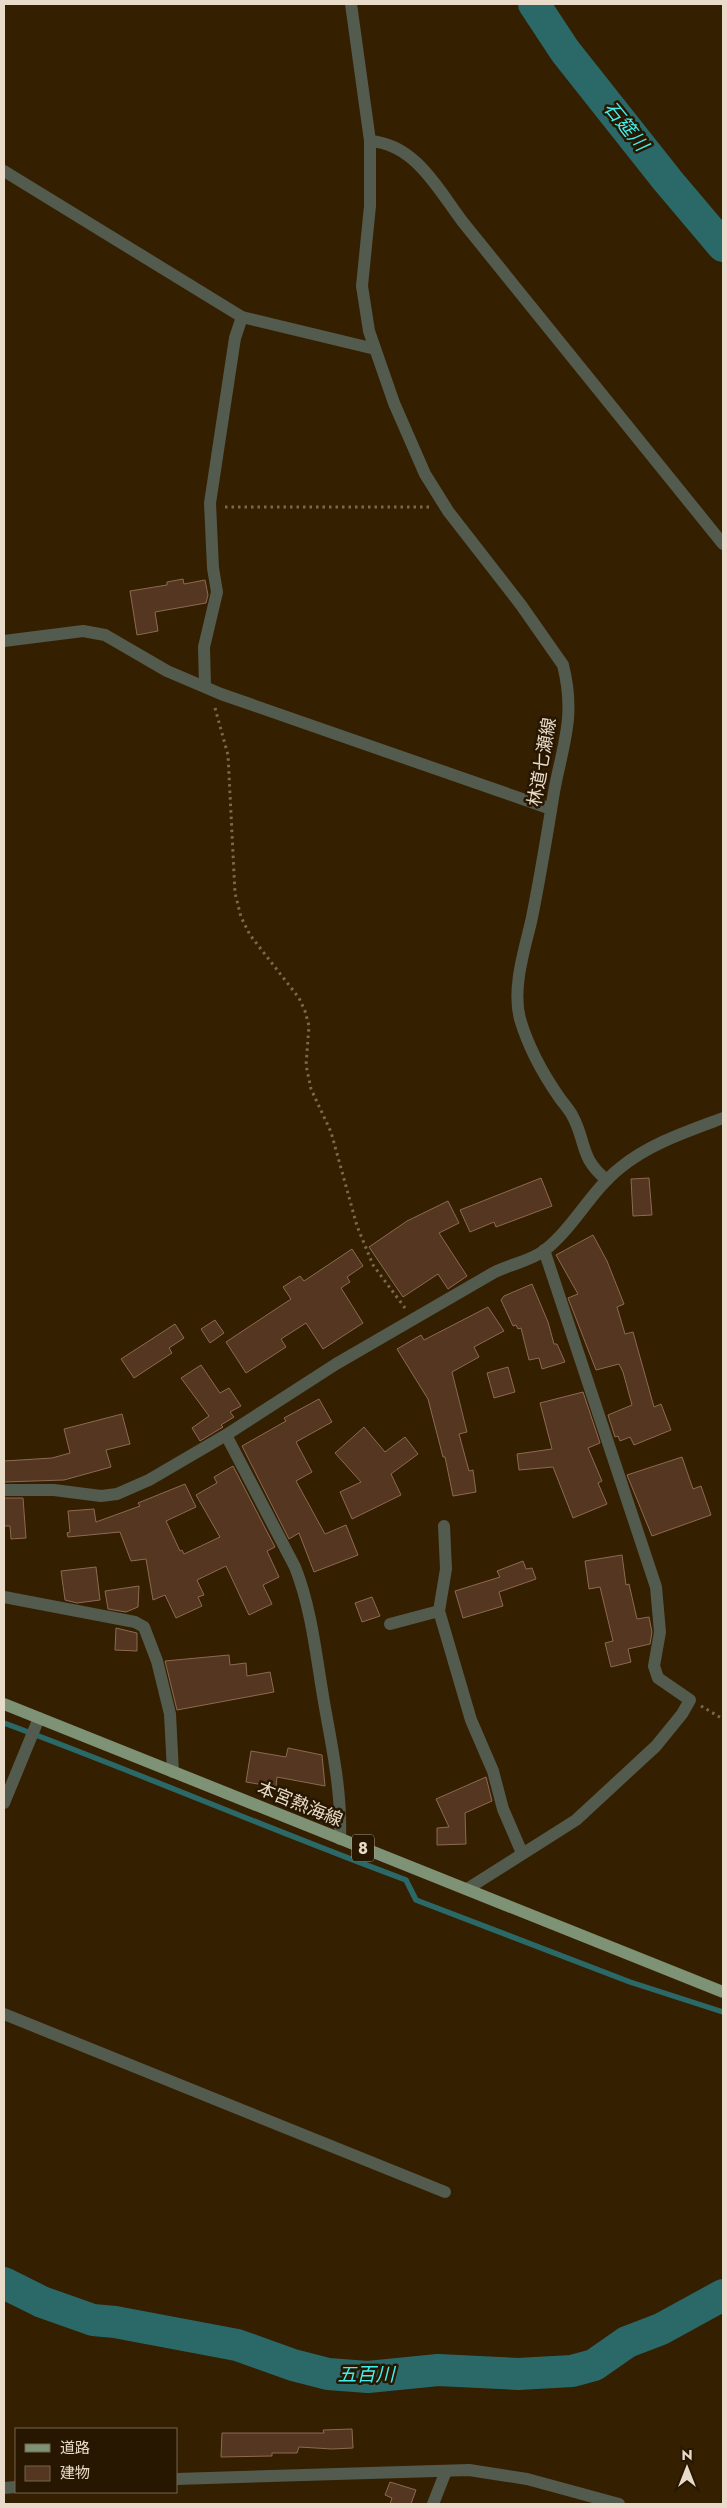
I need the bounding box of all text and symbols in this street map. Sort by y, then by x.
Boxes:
water label: 石筵川 [598,95,656,158]
street label: 林道七瀬線 [521,715,563,809]
street label: 本宮熱海線 [253,1775,347,1833]
road number: 8 [352,1835,374,1862]
water label: 五百川 [337,2361,396,2388]
legend [15,2428,178,2493]
text: 道路 [60,2437,90,2459]
north arrow [662,2443,712,2493]
text: N [681,2445,693,2465]
text: 建物 [60,2462,90,2484]

